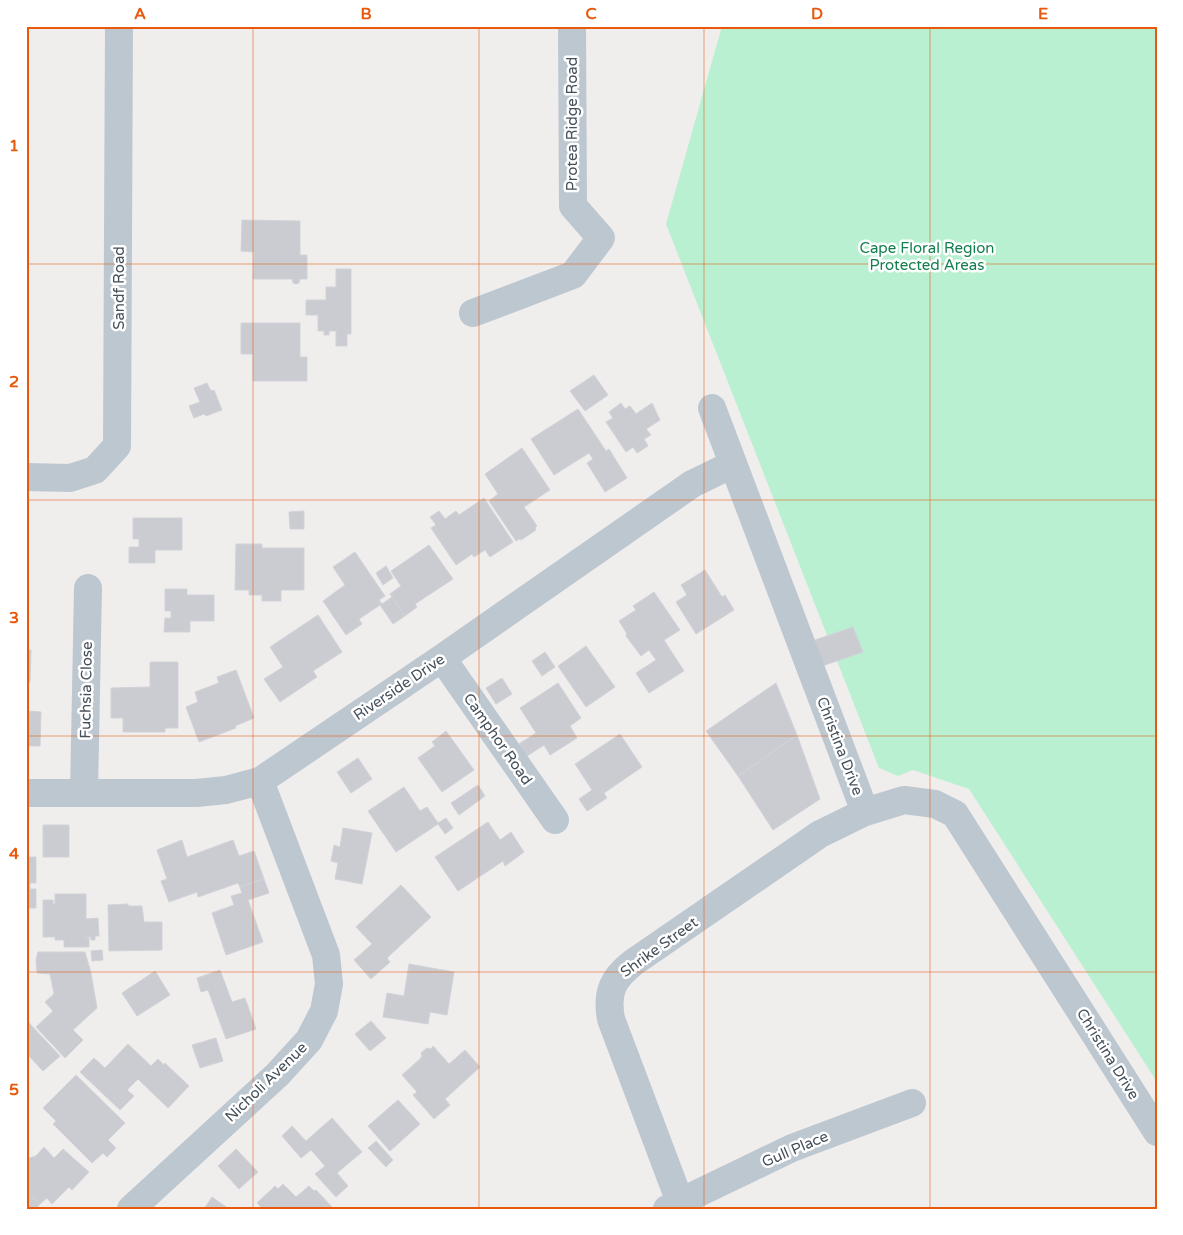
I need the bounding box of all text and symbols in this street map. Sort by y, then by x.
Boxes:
text: A [134,4,146,24]
text: B [360,4,372,24]
text: C [585,4,597,24]
text: D [811,4,823,24]
text: E [1038,4,1048,24]
street label: Protea Ridge Road [563,57,581,191]
text: 1 [9,136,19,156]
park label: Cape Floral Region Protected Areas [859,239,995,274]
street label: Sandf Road [110,246,128,330]
text: 2 [9,372,19,392]
text: 3 [9,608,19,628]
street label: Fuchsia Close [76,641,96,739]
street label: Riverside Drive [350,650,448,724]
street label: Camphor Road [460,690,536,788]
street label: Christina Drive [813,694,867,798]
text: 4 [9,844,19,864]
street label: Shrike Street [617,913,701,981]
street label: Christina Drive [1073,1005,1143,1103]
street label: Nicholi Avenue [221,1038,311,1126]
text: 5 [9,1080,19,1100]
street label: Gull Place [759,1127,831,1171]

